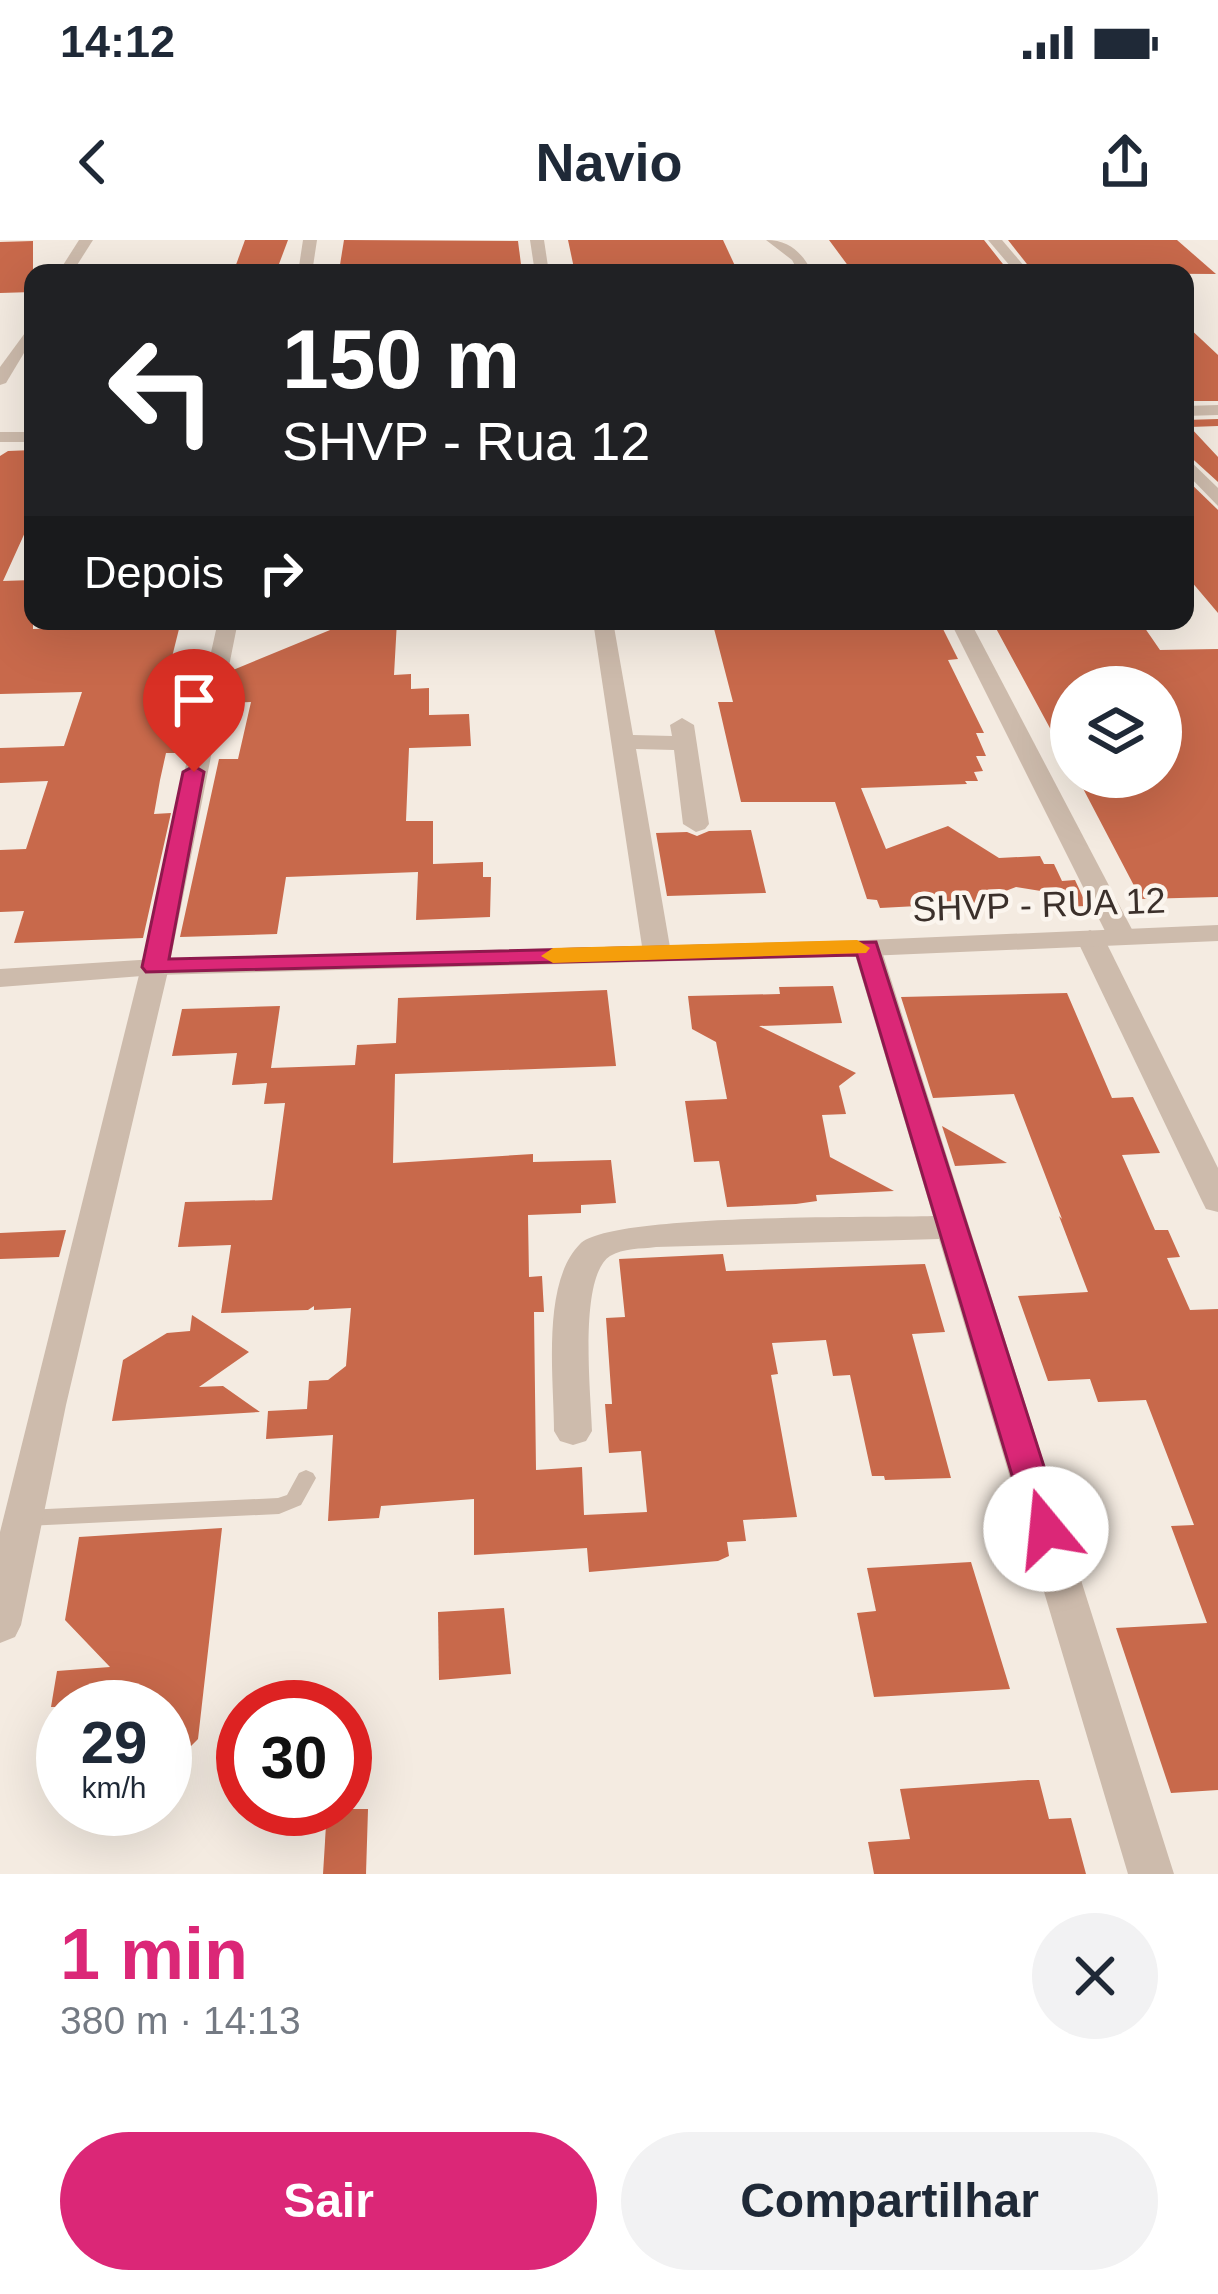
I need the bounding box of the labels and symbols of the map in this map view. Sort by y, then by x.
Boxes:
pin [143,649,245,772]
street label: SHVP - RUA 12 [912,880,1166,929]
position arrow [983,1466,1109,1592]
speed limit sign: 30 [216,1680,372,1836]

